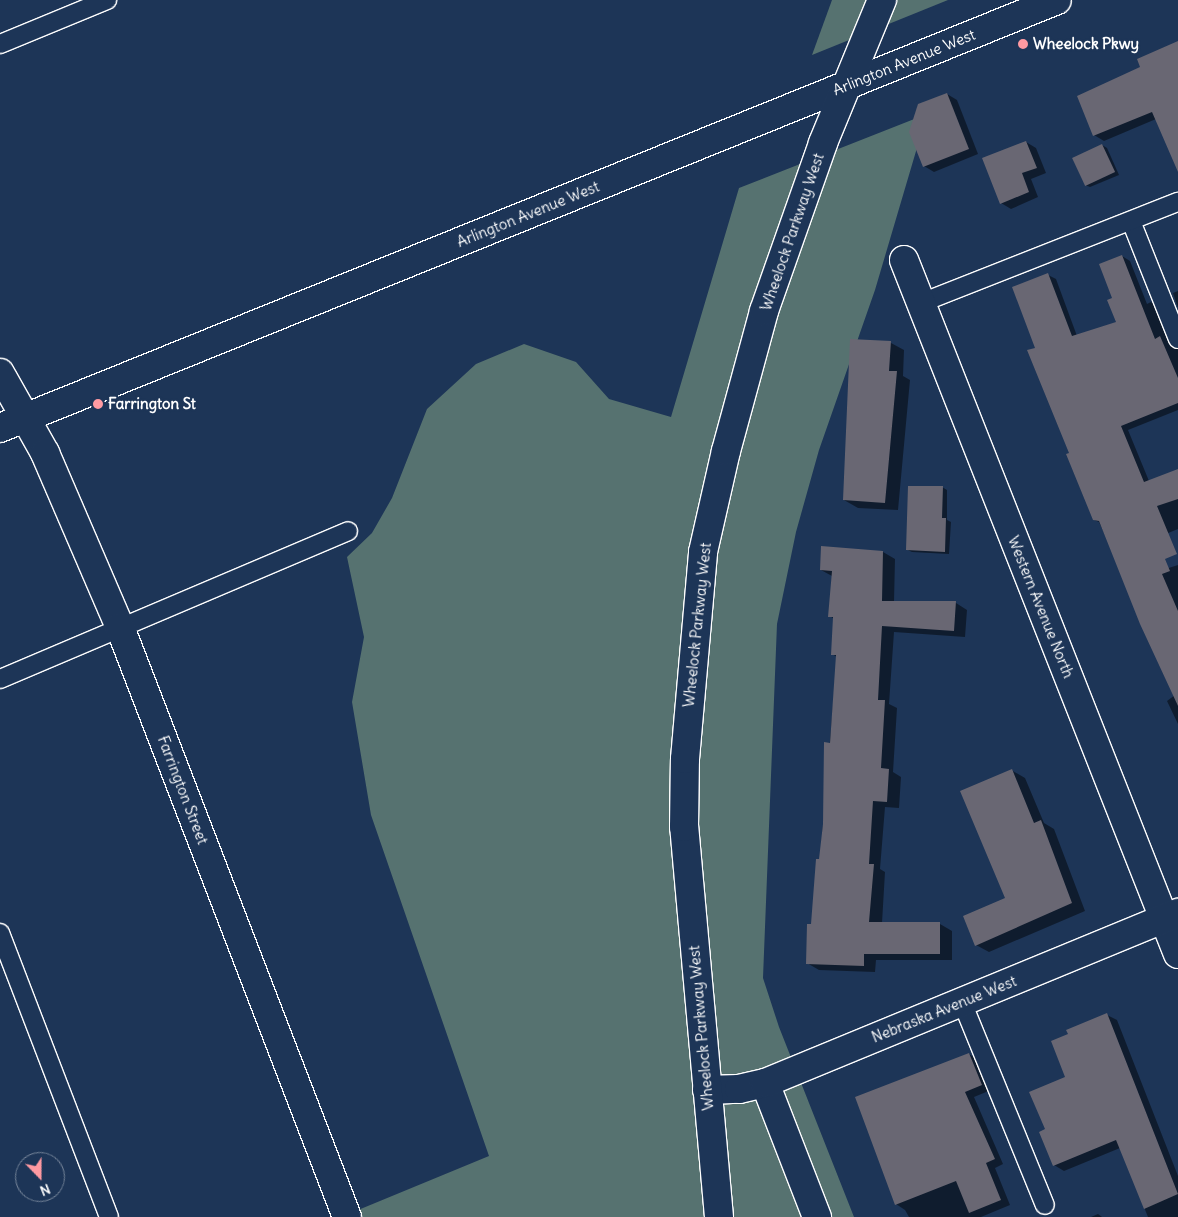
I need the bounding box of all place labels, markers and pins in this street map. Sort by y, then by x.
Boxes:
place label: Wheelock Pkwy [1033,35,1139,53]
marker: Wheelock Pkwy [1017,38,1029,50]
place label: Farrington St [108,395,196,413]
marker: Farrington St [92,398,104,410]

